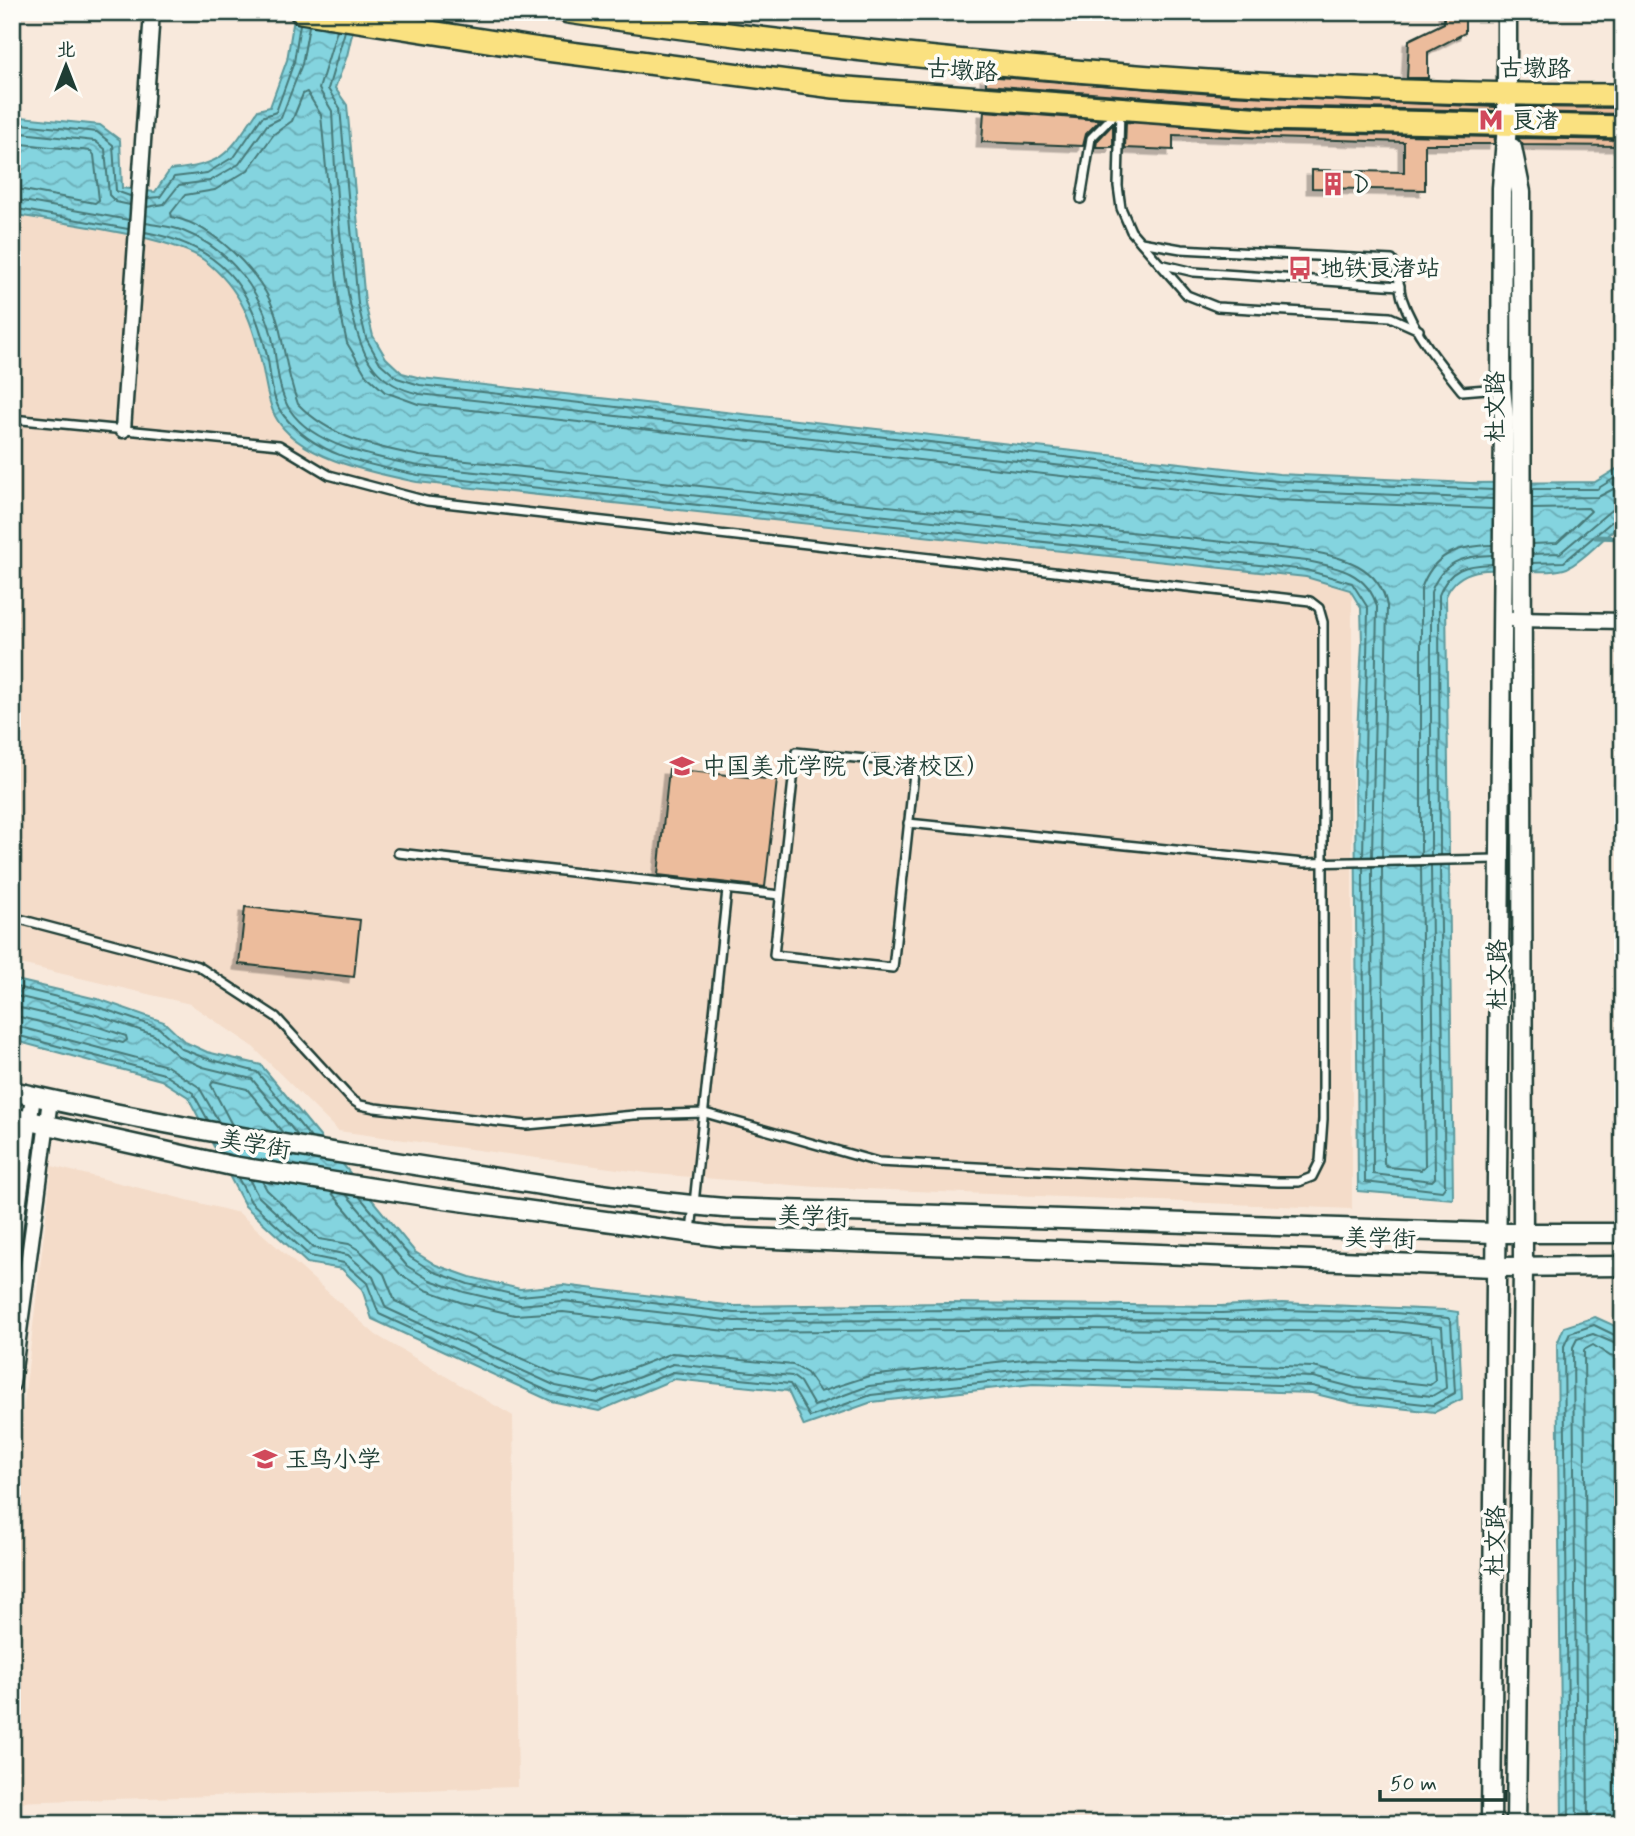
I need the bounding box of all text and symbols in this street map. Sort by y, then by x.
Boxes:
north arrow [32,32,102,102]
text: 北 [56,38,76,63]
street label: 古墩路 [1499,53,1571,86]
street label: 古墩路 [925,54,999,89]
metro station icon: 良渚 [1477,106,1505,134]
place label: 良渚 [1511,106,1559,137]
building icon: D [1319,170,1347,198]
place label: D [1353,170,1370,201]
bus stop icon: 地铁良渚站 [1286,254,1314,282]
place label: 地铁良渚站 [1320,254,1440,285]
street label: 杜文路 [1481,371,1512,443]
school or university icon: 中国美术学院（良渚校区） [668,752,696,780]
place label: 中国美术学院（良渚校区） [702,752,990,783]
street label: 杜文路 [1483,939,1514,1011]
street label: 美学街 [217,1124,293,1167]
street label: 美学街 [776,1201,849,1234]
street label: 美学街 [1343,1223,1416,1256]
school or university icon: 玉鸟小学 [251,1445,279,1473]
place label: 玉鸟小学 [285,1445,381,1476]
street label: 杜文路 [1480,1505,1513,1577]
scale bar [1380,1759,1506,1803]
text: 50 m [1390,1770,1437,1798]

